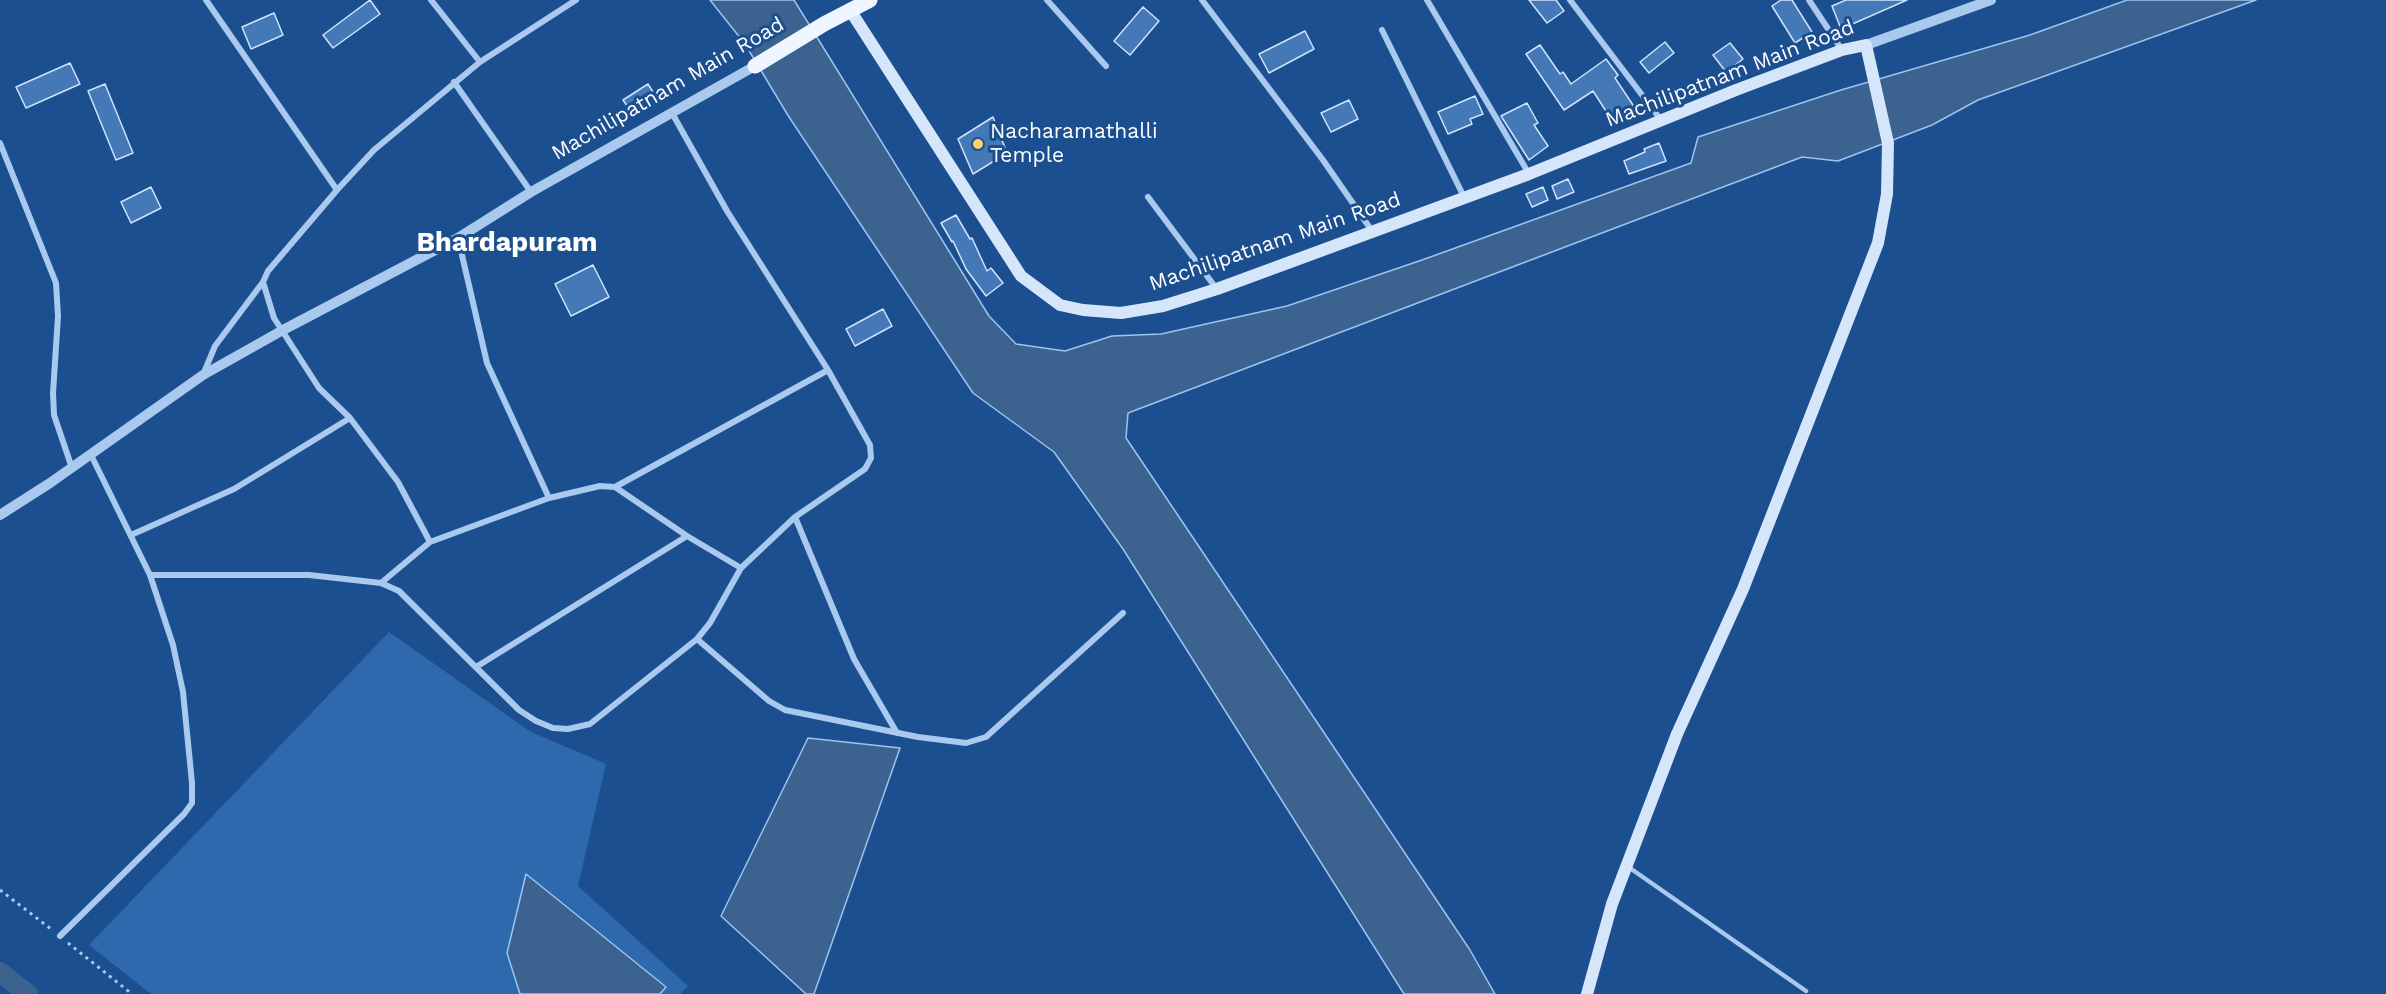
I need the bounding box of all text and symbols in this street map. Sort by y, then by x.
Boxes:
street label: Machilipatnam Main Road [547,12,789,166]
street label: Machilipatnam Main Road [1602,15,1858,133]
place label: Nacharamathalli Temple [990,119,1158,169]
marker: Nacharamathalli Temple [971,137,985,151]
street label: Machilipatnam Main Road [1146,187,1404,297]
district label: Bhardapuram [417,227,597,259]

